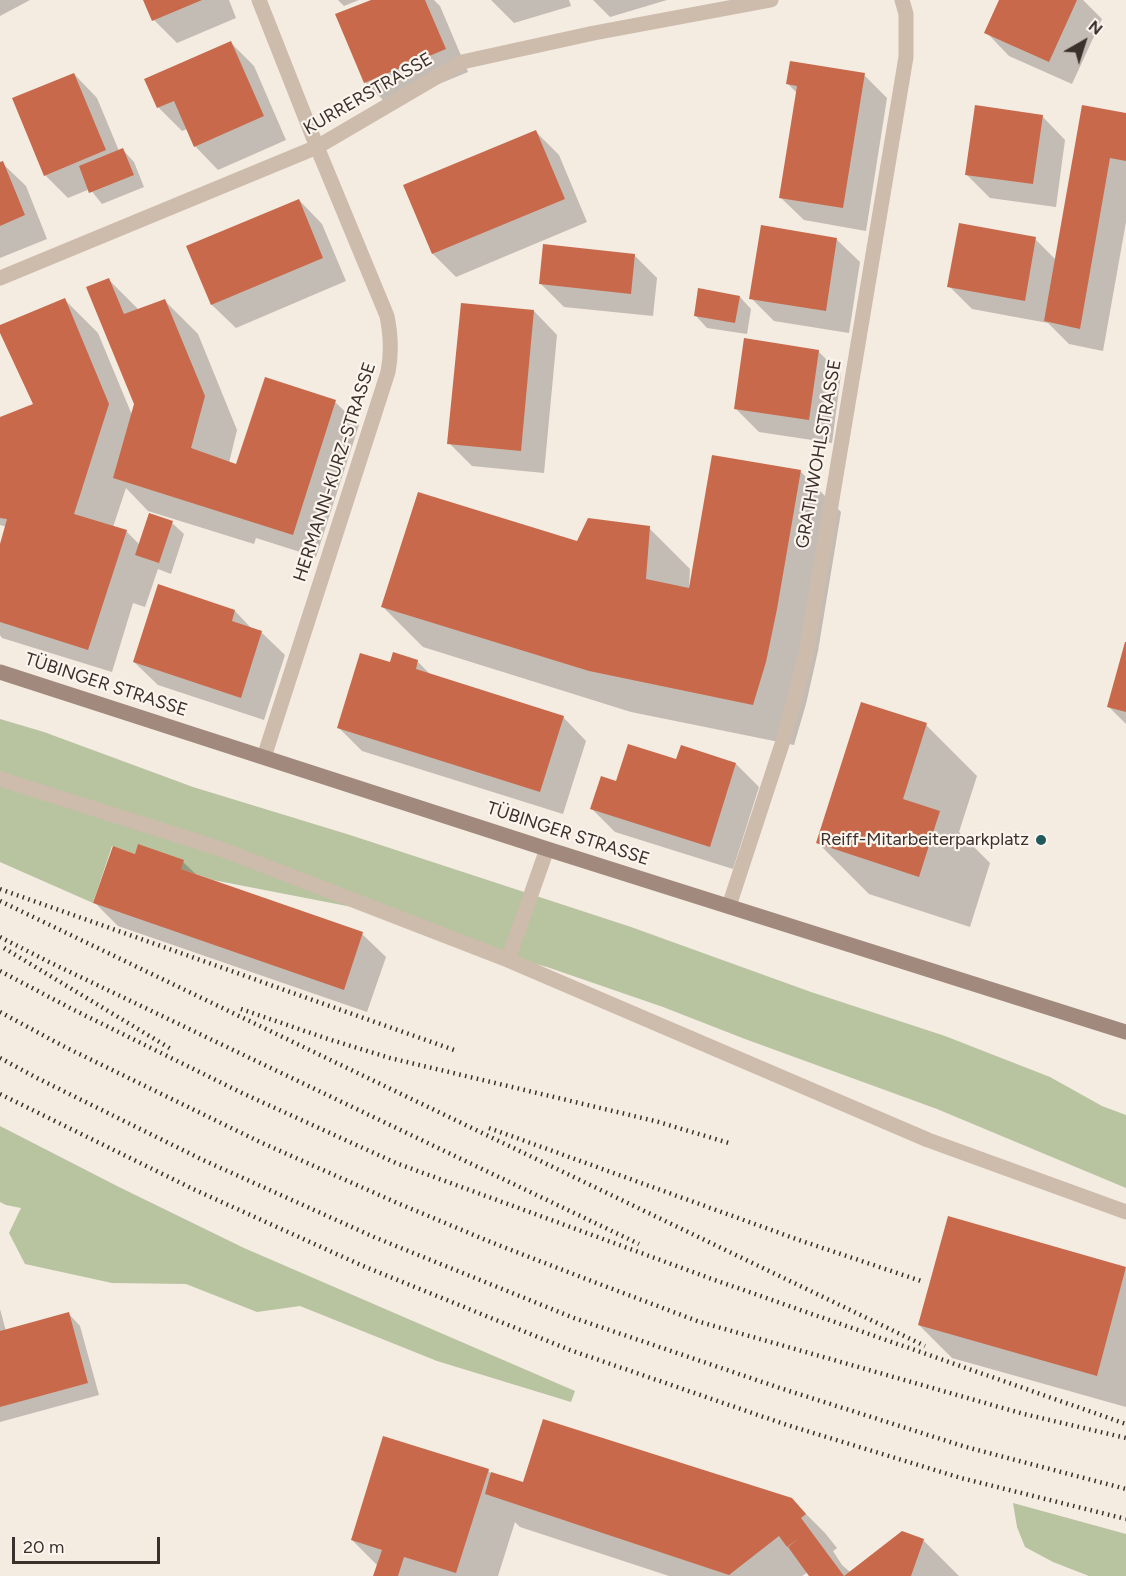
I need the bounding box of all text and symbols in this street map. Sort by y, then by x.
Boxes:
north arrow [1054,12,1114,72]
text: N [1085,16,1106,39]
street label: KURRERSTRASSE [300,48,436,140]
street label: GRATHWOHLSTRASSE [792,358,846,550]
street label: HERMANN-KURZ-STRASSE [289,360,381,584]
street label: TÜBINGER STRASSE [22,649,190,721]
street label: TÜBINGER STRASSE [484,798,652,870]
place label: Reiff-Mitarbeiterparkplatz [820,829,1029,851]
marker: Reiff-Mitarbeiterparkplatz [1034,833,1048,847]
scale bar [15,1525,164,1563]
text: 20 m [23,1536,64,1558]

